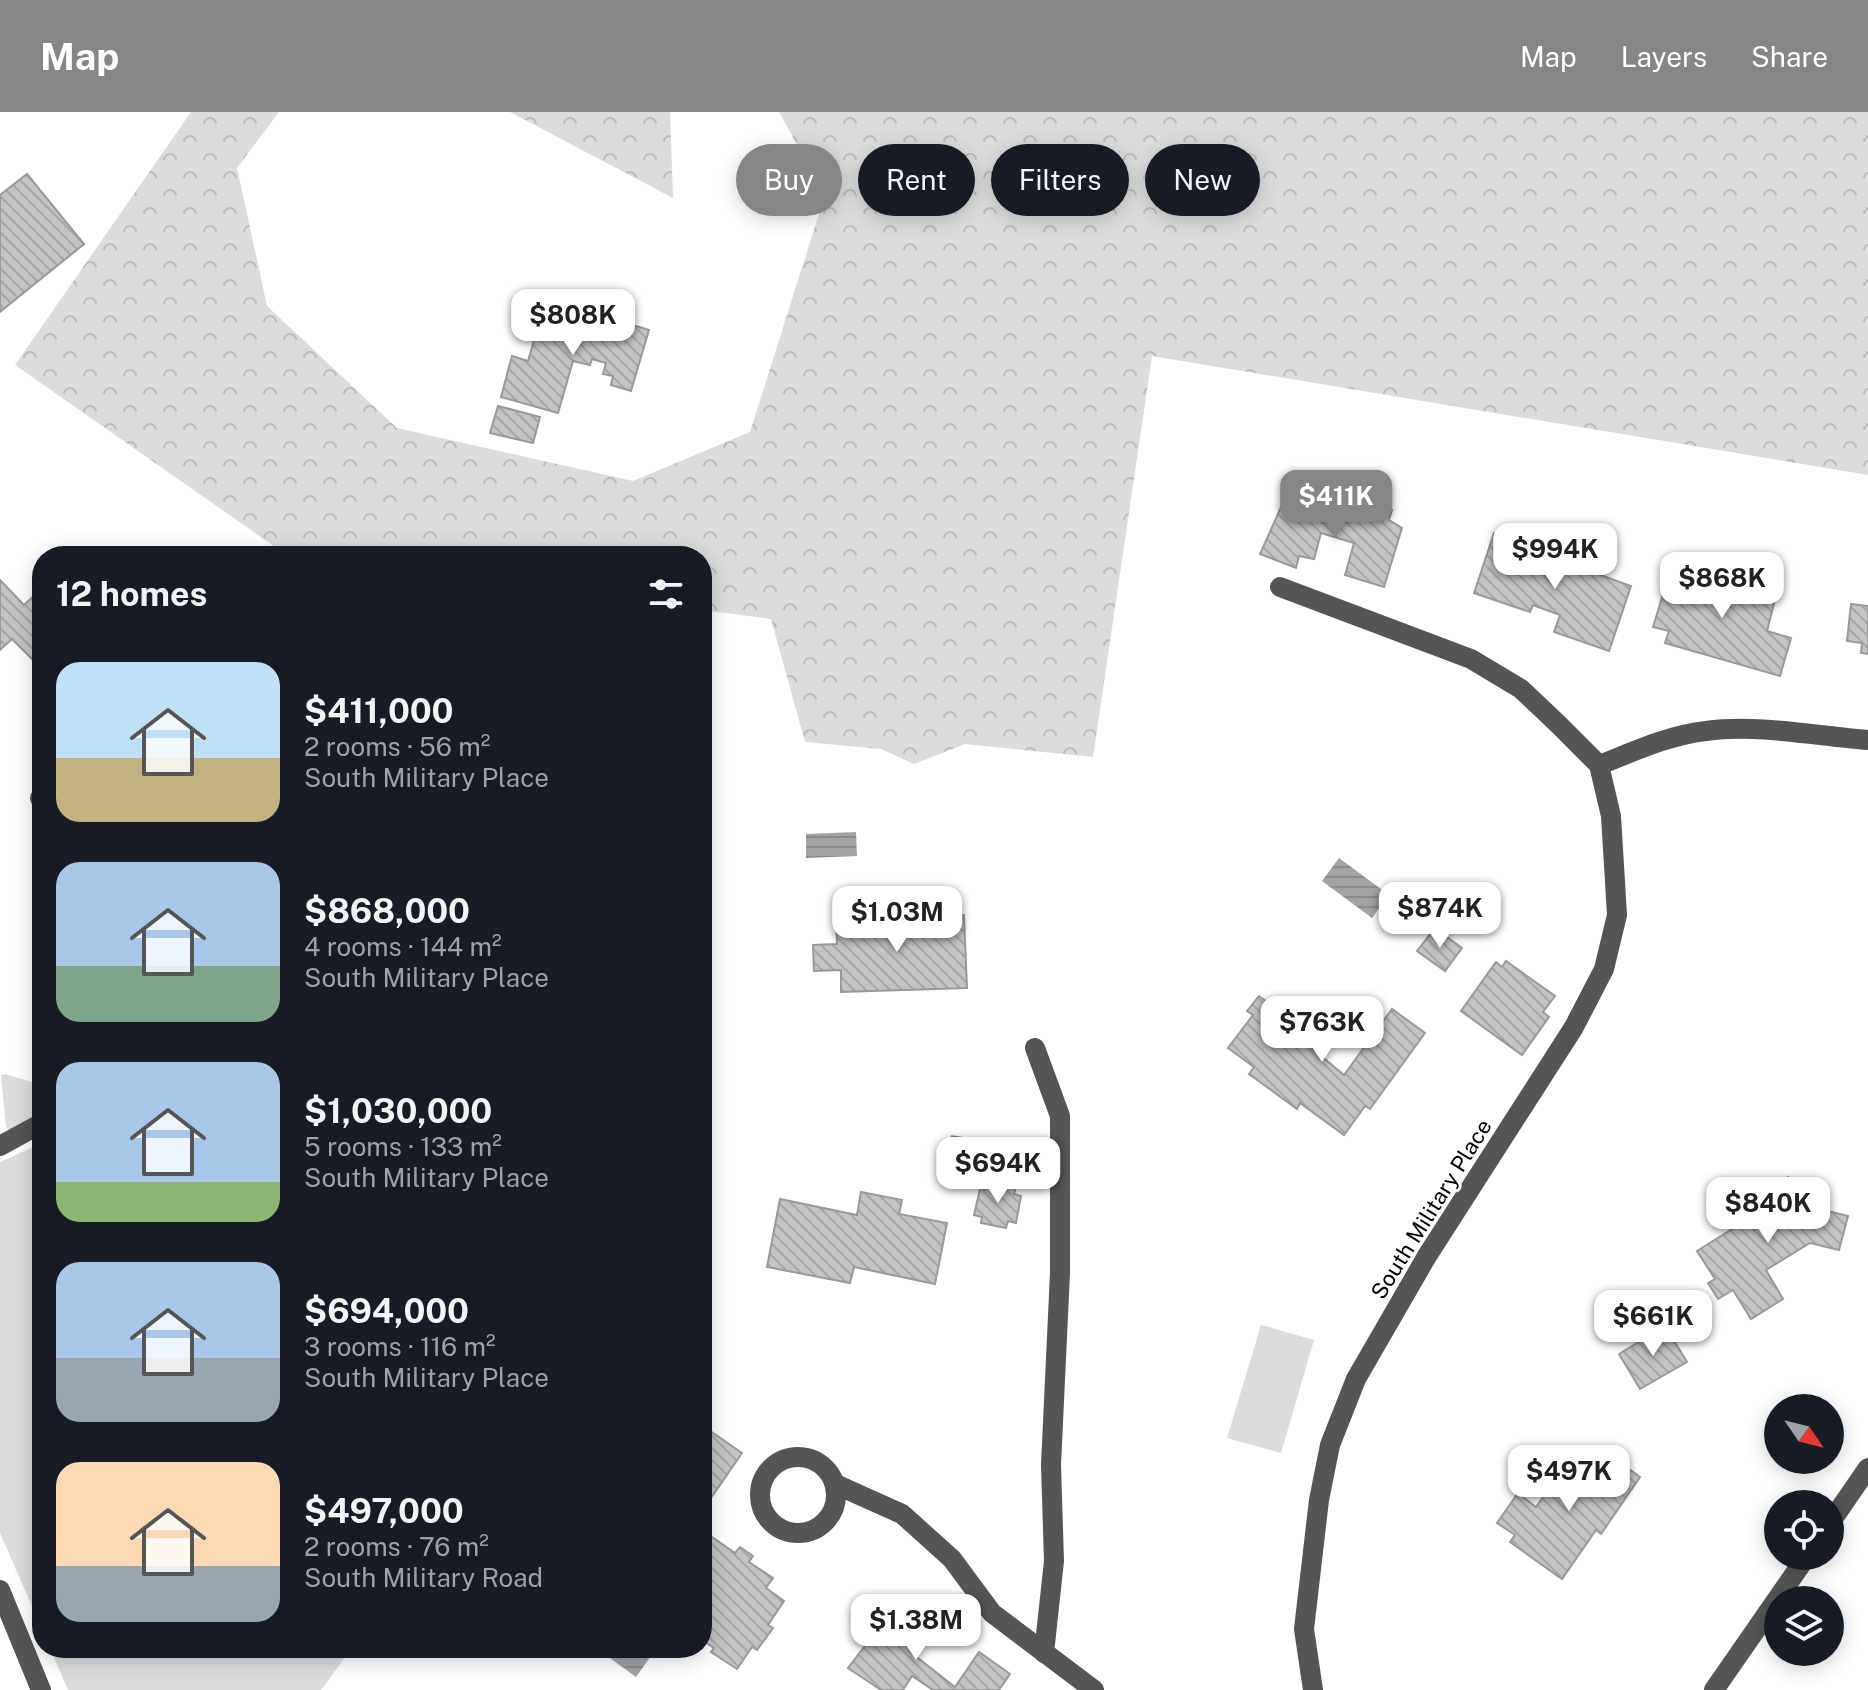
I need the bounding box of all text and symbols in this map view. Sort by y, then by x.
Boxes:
text: Map [40,34,119,79]
text: Map [1520,40,1577,73]
text: Layers [1621,40,1707,73]
text: Share [1751,40,1828,73]
chip: Buy [736,144,842,216]
chip: Rent [858,144,975,216]
chip: Filters [991,144,1129,216]
chip: New [1145,144,1260,216]
pin: $808K [517,289,629,357]
text: $808K [529,299,617,330]
pin: $411K [1280,470,1392,538]
text: $411K [1298,480,1374,511]
pin: $994K [1499,523,1611,591]
text: $994K [1511,533,1599,564]
pin: $868K [1666,552,1778,620]
text: $868K [1678,562,1766,593]
icon: filters [644,572,688,616]
text: 12 homes [56,574,207,614]
text: $411,000 [304,691,454,731]
icon: home [120,694,216,790]
text: 2 rooms · 56 m² [304,731,490,762]
text: South Military Place [304,762,549,793]
pin: $874K [1384,882,1496,950]
pin: $1.03M [832,886,962,954]
text: $868,000 [304,891,470,931]
text: $874K [1397,892,1483,923]
icon: home [120,894,216,990]
text: $1.03M [850,896,944,927]
text: 4 rooms · 144 m² [304,931,502,962]
text: South Military Place [304,962,549,993]
pin: $763K [1266,996,1378,1064]
text: $763K [1279,1006,1365,1037]
text: $1,030,000 [304,1091,492,1131]
icon: home [120,1094,216,1190]
street label: South Military Place [1365,1114,1497,1304]
text: 5 rooms · 133 m² [304,1131,502,1162]
pin: $694K [942,1137,1054,1205]
text: $694K [954,1147,1042,1178]
text: South Military Place [304,1162,549,1193]
pin: $840K [1712,1177,1824,1245]
text: $840K [1724,1187,1812,1218]
pin: $661K [1597,1290,1709,1358]
text: $694,000 [304,1291,469,1331]
icon: home [120,1294,216,1390]
text: $661K [1612,1300,1694,1331]
text: 3 rooms · 116 m² [304,1331,496,1362]
text: South Military Place [304,1362,549,1393]
north arrow [1764,1394,1844,1474]
map controls [1764,1394,1844,1666]
pin: $497K [1513,1445,1625,1513]
text: $497K [1526,1455,1612,1486]
button: locate [1764,1490,1844,1570]
text: $497,000 [304,1491,464,1531]
icon: home [120,1494,216,1590]
text: 2 rooms · 76 m² [304,1531,489,1562]
text: South Military Road [304,1562,543,1593]
button: layers [1764,1586,1844,1666]
pin: $1.38M [851,1594,981,1662]
text: $1.38M [869,1604,963,1635]

